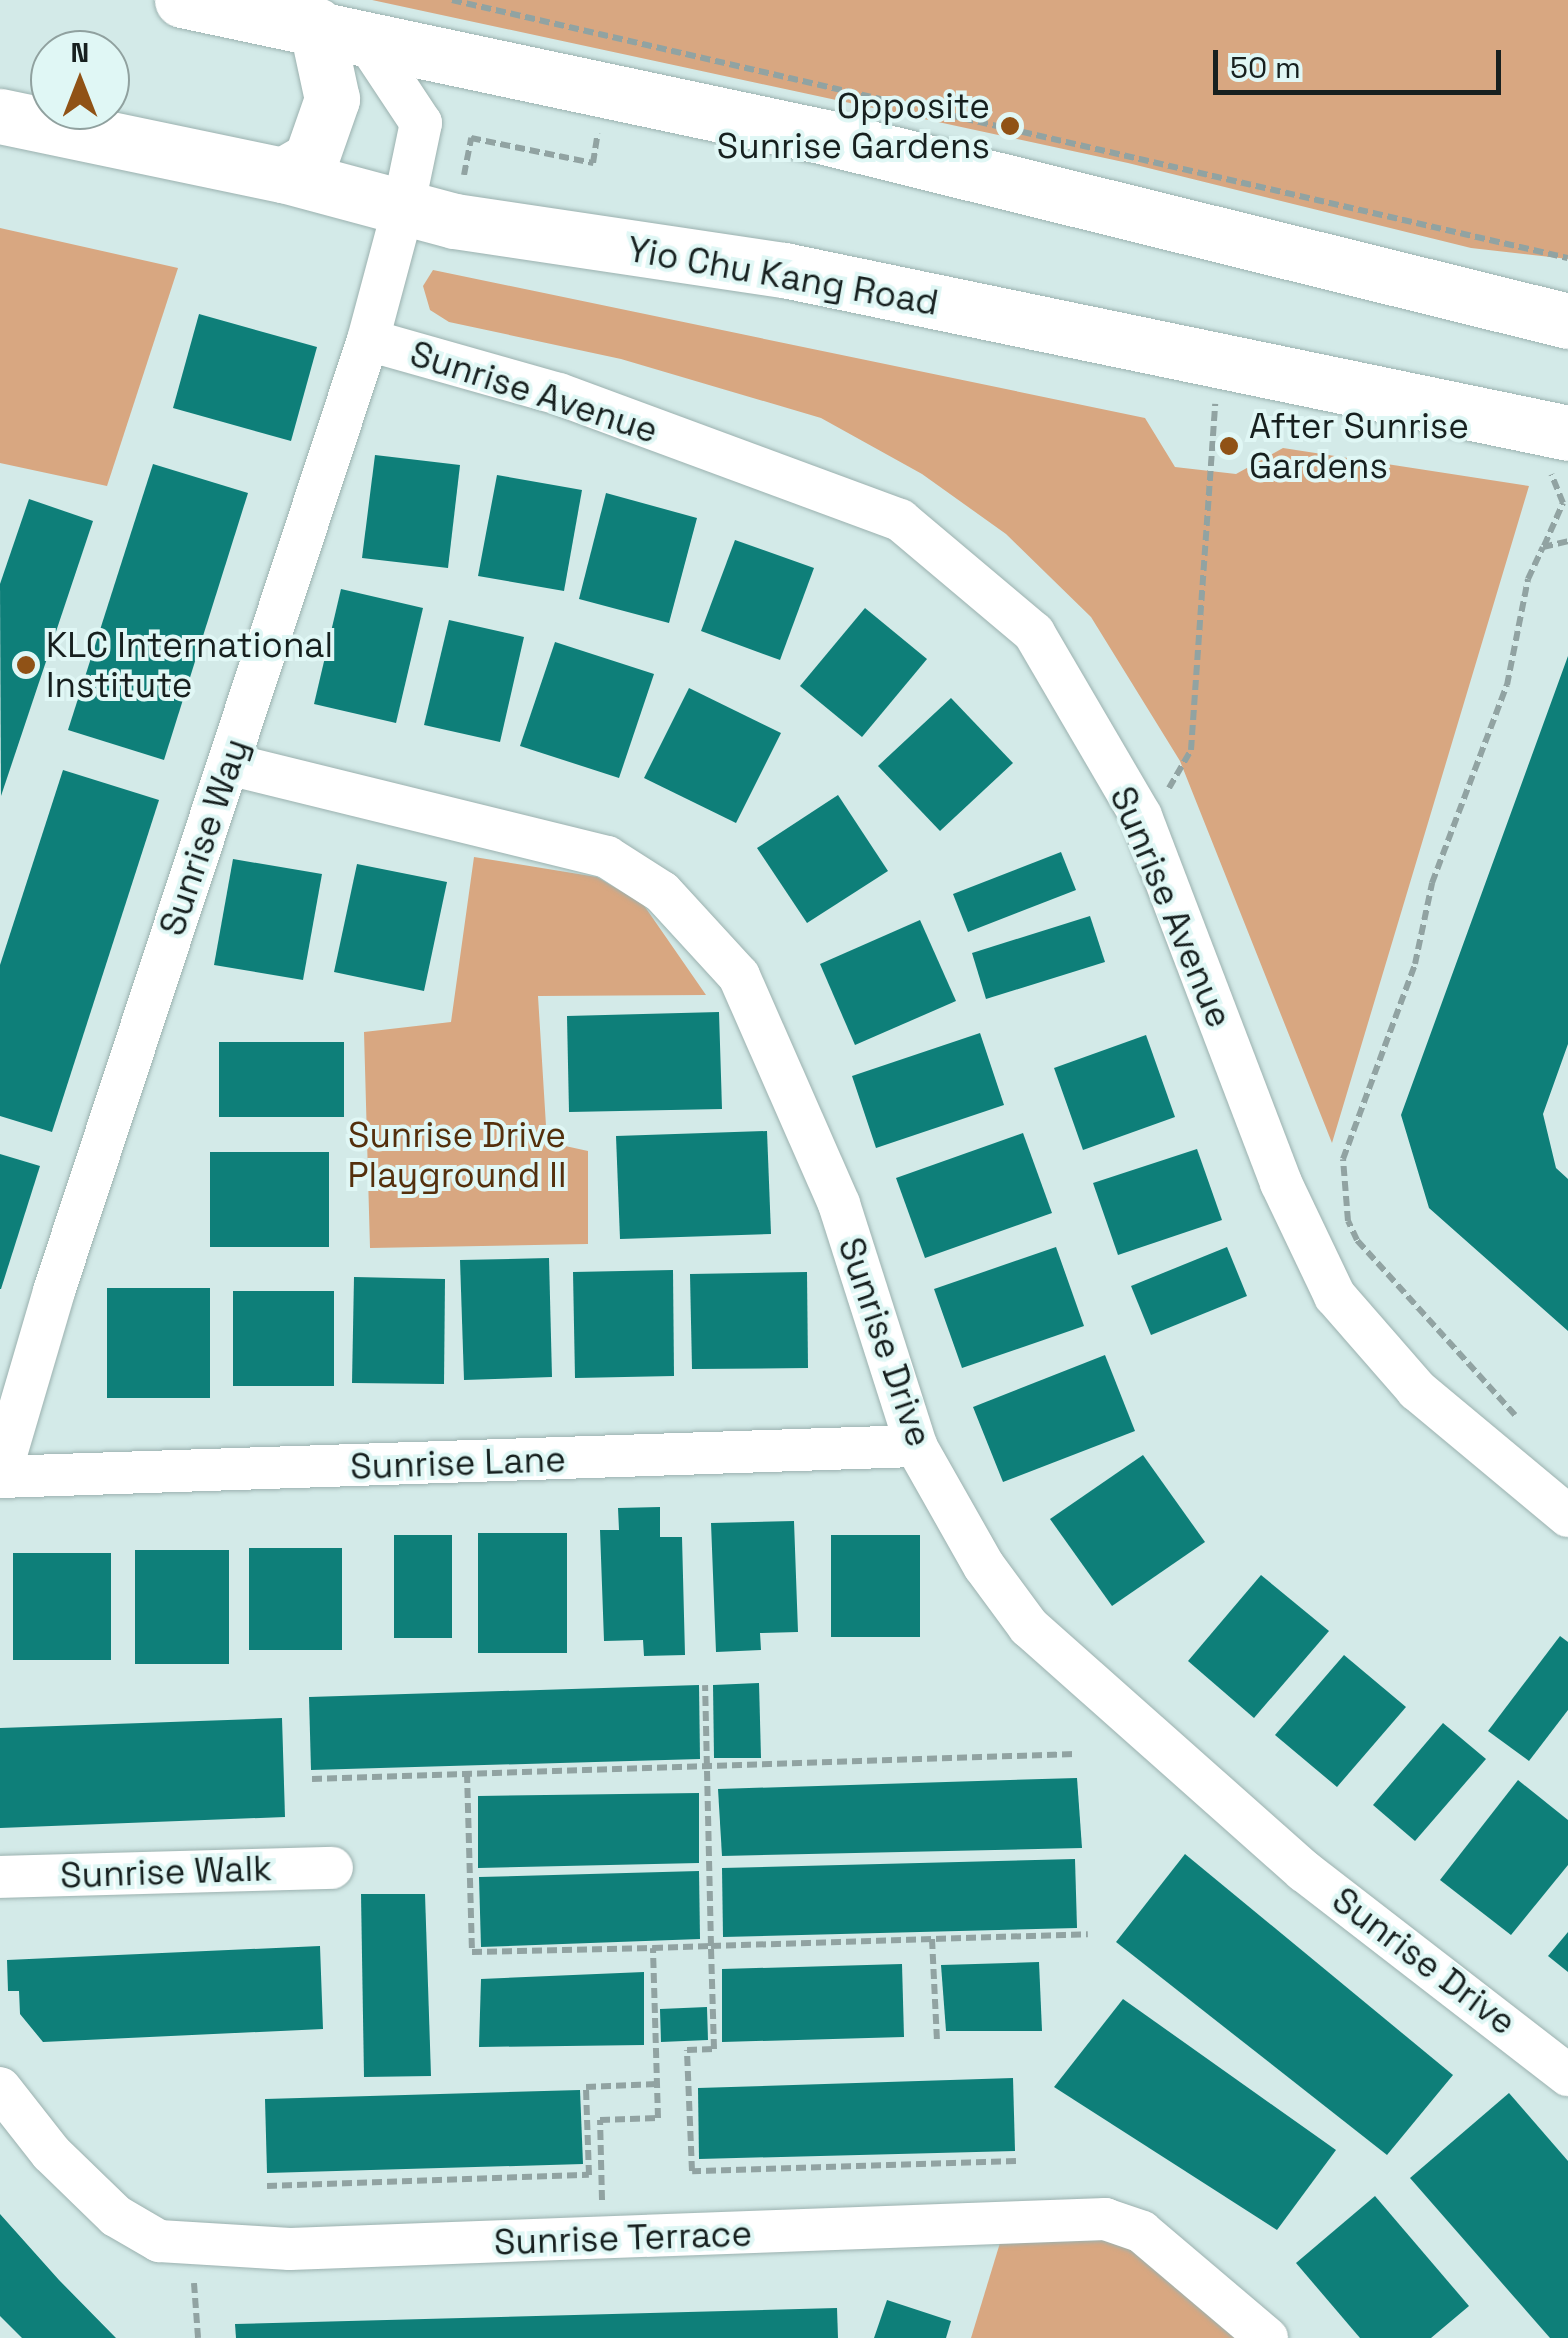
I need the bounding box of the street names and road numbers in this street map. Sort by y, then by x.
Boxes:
street label: Yio Chu Kang Road [624,228,942,324]
street label: Sunrise Avenue [405,332,663,452]
street label: Sunrise Way [151,733,257,941]
street label: Sunrise Avenue [1101,780,1241,1034]
street label: Sunrise Drive [830,1232,940,1452]
street label: Sunrise Lane [349,1438,567,1488]
street label: Sunrise Walk [59,1847,273,1897]
street label: Sunrise Drive [1324,1879,1524,2043]
street label: Sunrise Terrace [493,2212,753,2264]

